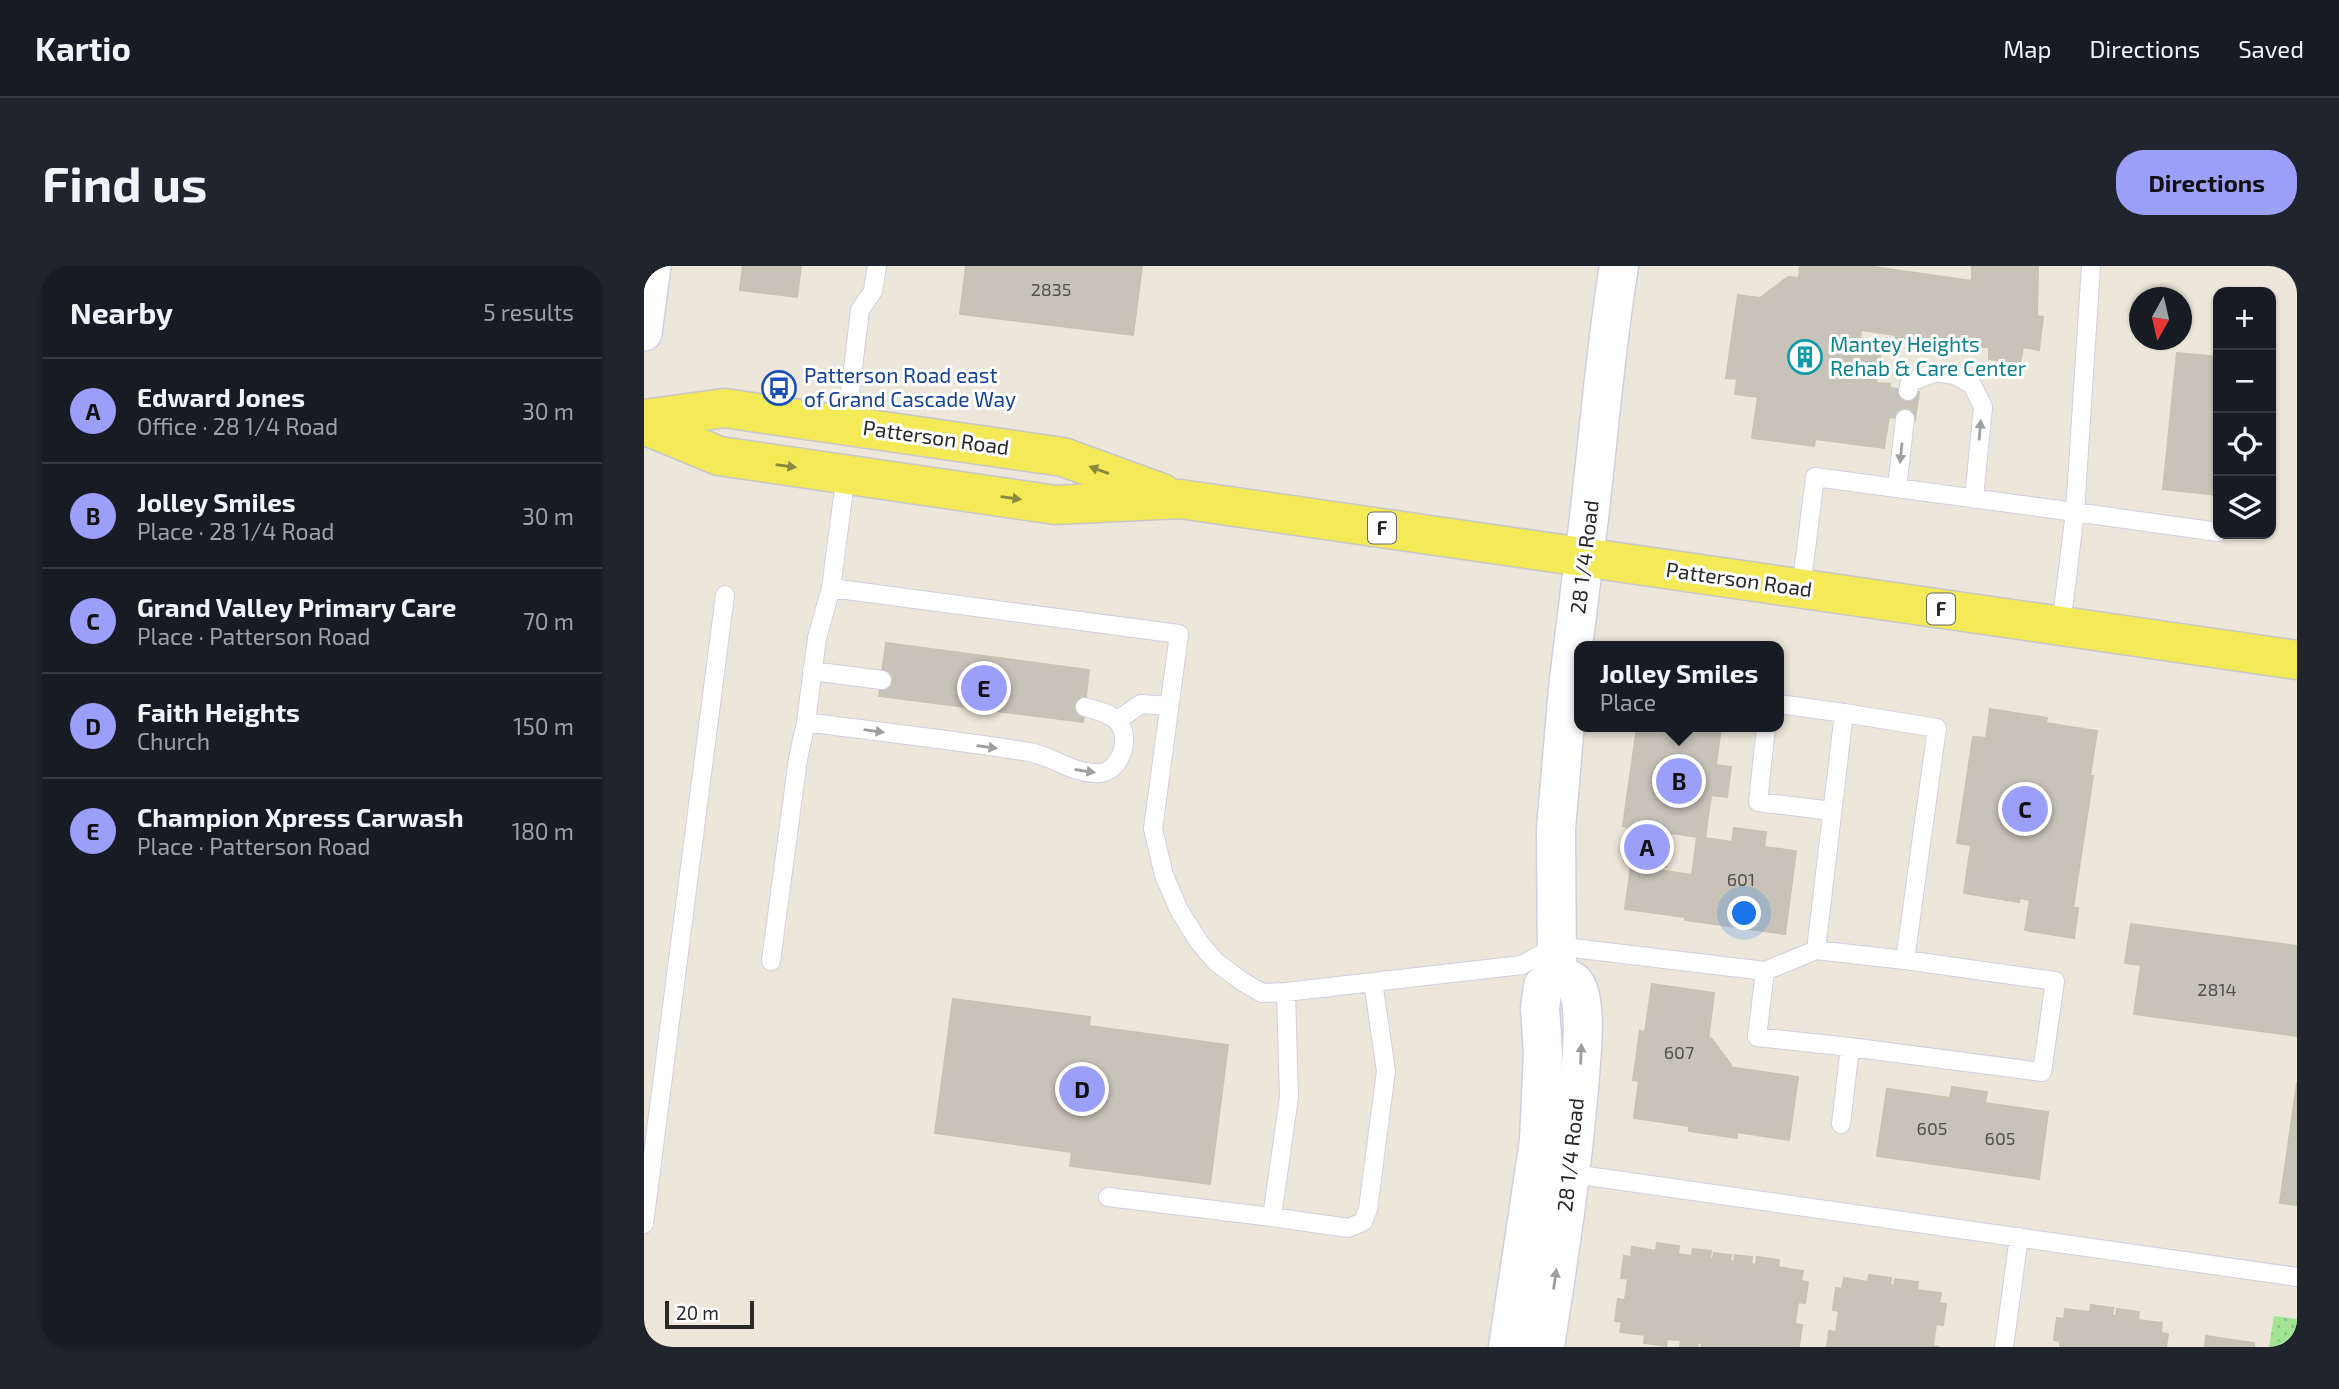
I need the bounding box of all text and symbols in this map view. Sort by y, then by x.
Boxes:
text: Kartio [35,28,131,68]
text: Map [2003,34,2051,63]
text: Directions [2089,34,2200,63]
text: Saved [2238,34,2304,63]
button: Directions [2116,150,2297,215]
text: Find us [42,153,207,212]
house number: 2835 [1031,278,1071,300]
north arrow [2129,287,2192,350]
map controls [2213,287,2276,539]
button: + [2213,287,2276,350]
text: Nearby [70,294,173,330]
text: 5 results [483,298,574,326]
place label: Mantey Heights Rehab & Care Center [1830,331,2027,380]
building icon: Mantey Heights Rehab & Care Center [1786,338,1824,376]
button: − [2213,350,2276,413]
place label: Patterson Road east of Grand Cascade Way [804,362,1016,411]
bus stop icon: Patterson Road east of Grand Cascade Way [760,369,798,407]
text: Edward Jones [137,381,305,412]
text: A [85,397,101,425]
text: 30 m [522,397,574,425]
text: Office · 28 1/4 Road [137,412,338,440]
button: locate [2213,413,2276,476]
street label: Patterson Road [861,414,1011,459]
one-way arrow [1975,419,1986,441]
one-way arrow [1895,443,1906,465]
one-way arrow [775,461,797,472]
one-way arrow [1088,464,1109,475]
button: layers [2213,476,2276,539]
text: Jolley Smiles [137,486,296,517]
one-way arrow [1000,493,1022,504]
street label: 28 1/4 Road [1564,499,1603,615]
text: B [86,502,100,530]
text: 30 m [522,502,574,530]
road number: F [1368,512,1396,544]
text: Place · 28 1/4 Road [137,517,334,545]
street label: Patterson Road [1664,556,1814,601]
text: Grand Valley Primary Care [137,591,457,622]
road number: F [1927,594,1955,624]
text: C [86,607,100,635]
text: 70 m [523,607,574,635]
text: Place · Patterson Road [137,622,371,650]
popup [1574,641,1784,732]
text: Jolley Smiles [1600,657,1758,688]
pin: E [961,662,1007,714]
text: Place [1600,688,1656,716]
text: Faith Heights [137,696,300,727]
text: D [85,712,101,740]
text: 150 m [513,712,574,740]
one-way arrow [863,726,885,737]
text: Church [137,727,210,755]
one-way arrow [977,741,999,752]
pin: B [1656,755,1702,807]
one-way arrow [1074,766,1096,777]
pin: C [2002,783,2048,835]
text: Champion Xpress Carwash [137,801,464,832]
text: E [86,817,100,845]
text: 180 m [512,817,574,845]
pin: A [1624,821,1670,873]
text: Place · Patterson Road [137,832,371,860]
house number: 601 [1727,868,1755,890]
your location [1727,896,1761,930]
house number: 2814 [2197,978,2237,1000]
house number: 607 [1664,1041,1694,1063]
one-way arrow [1575,1042,1586,1064]
pin: D [1059,1063,1105,1115]
street label: 28 1/4 Road [1551,1097,1588,1213]
house number: 605 [1917,1117,1947,1139]
house number: 605 [1985,1127,2015,1149]
one-way arrow [1550,1268,1561,1290]
scale bar [665,1298,754,1330]
text: 20 m [676,1301,719,1324]

